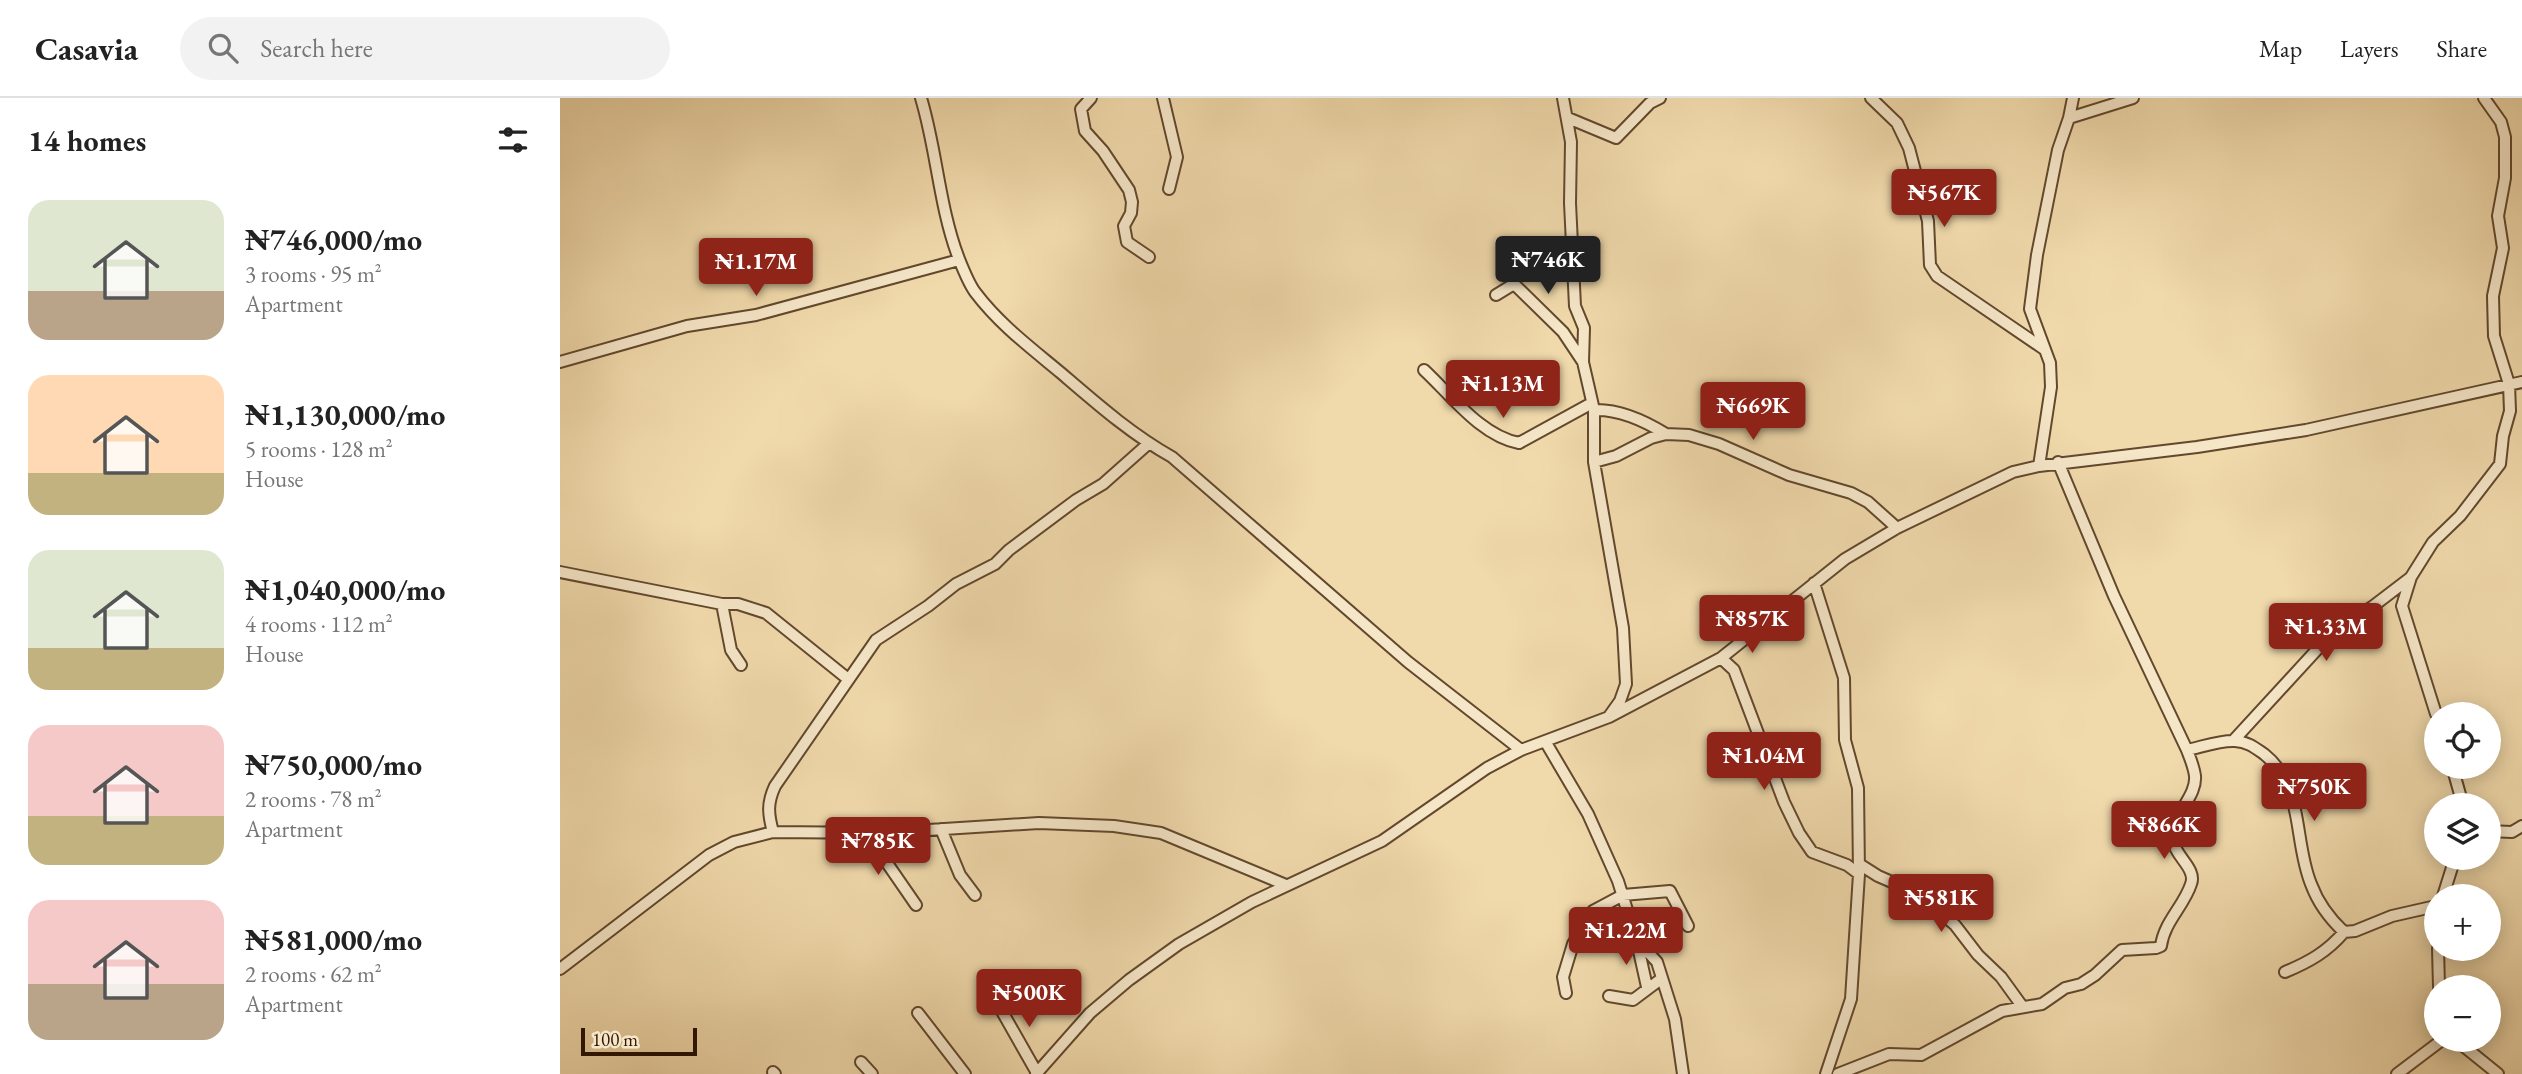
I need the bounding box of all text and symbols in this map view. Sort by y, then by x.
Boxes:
search box [180,17,670,80]
text: Casavia [35,27,138,70]
icon: search [204,29,242,67]
text: Search here [260,31,373,65]
text: Map [2259,33,2302,64]
text: Layers [2340,33,2399,64]
text: Share [2437,33,2487,64]
text: 14 homes [28,121,146,160]
icon: filters [494,121,532,159]
pin: ₦567K [1895,170,1993,229]
text: ₦567K [1907,177,1981,207]
text: ₦746,000/mo [245,220,422,259]
icon: home [84,228,168,312]
pin: ₦746K [1499,236,1597,296]
pin: ₦1.17M [699,238,813,298]
text: ₦746K [1511,244,1585,274]
text: ₦1.17M [715,246,797,276]
text: 3 rooms · 95 m² [245,259,382,289]
text: Apartment [245,289,343,319]
pin: ₦1.13M [1446,360,1560,420]
text: ₦1.13M [1462,368,1544,398]
pin: ₦669K [1704,382,1802,442]
text: ₦669K [1716,390,1790,420]
text: ₦1,130,000/mo [245,395,445,434]
icon: home [84,403,168,487]
text: 5 rooms · 128 m² [245,434,393,464]
text: House [245,464,304,494]
text: ₦1,040,000/mo [245,570,445,609]
icon: home [84,578,168,662]
pin: ₦857K [1703,596,1801,655]
text: ₦857K [1715,603,1789,633]
pin: ₦1.33M [2269,603,2383,663]
text: 4 rooms · 112 m² [245,609,393,639]
text: ₦1.33M [2285,611,2367,641]
text: House [245,639,304,669]
map controls [2424,702,2501,1052]
button: locate [2424,702,2501,779]
pin: ₦1.04M [1707,732,1821,792]
text: ₦1.04M [1723,740,1805,770]
text: ₦750,000/mo [245,745,422,784]
icon: home [84,753,168,837]
pin: ₦750K [2265,764,2363,823]
text: ₦750K [2277,771,2351,801]
text: 2 rooms · 78 m² [245,784,382,814]
button: layers [2424,793,2501,870]
pin: ₦866K [2115,802,2213,861]
text: ₦866K [2127,809,2201,839]
text: Apartment [245,814,343,844]
pin: ₦785K [829,818,927,877]
text: ₦785K [841,825,915,855]
pin: ₦581K [1892,874,1990,934]
text: ₦581K [1904,882,1978,912]
button: + [2424,884,2501,961]
pin: ₦1.22M [1569,908,1683,967]
text: ₦1.22M [1585,915,1667,945]
text: ₦581,000/mo [245,920,422,959]
icon: home [84,928,168,1012]
text: 2 rooms · 62 m² [245,959,382,989]
pin: ₦500K [980,970,1078,1029]
button: − [2424,975,2501,1052]
text: ₦500K [992,977,1066,1007]
text: Apartment [245,989,343,1019]
scale bar [581,1025,696,1057]
text: 100 m [592,1027,638,1052]

